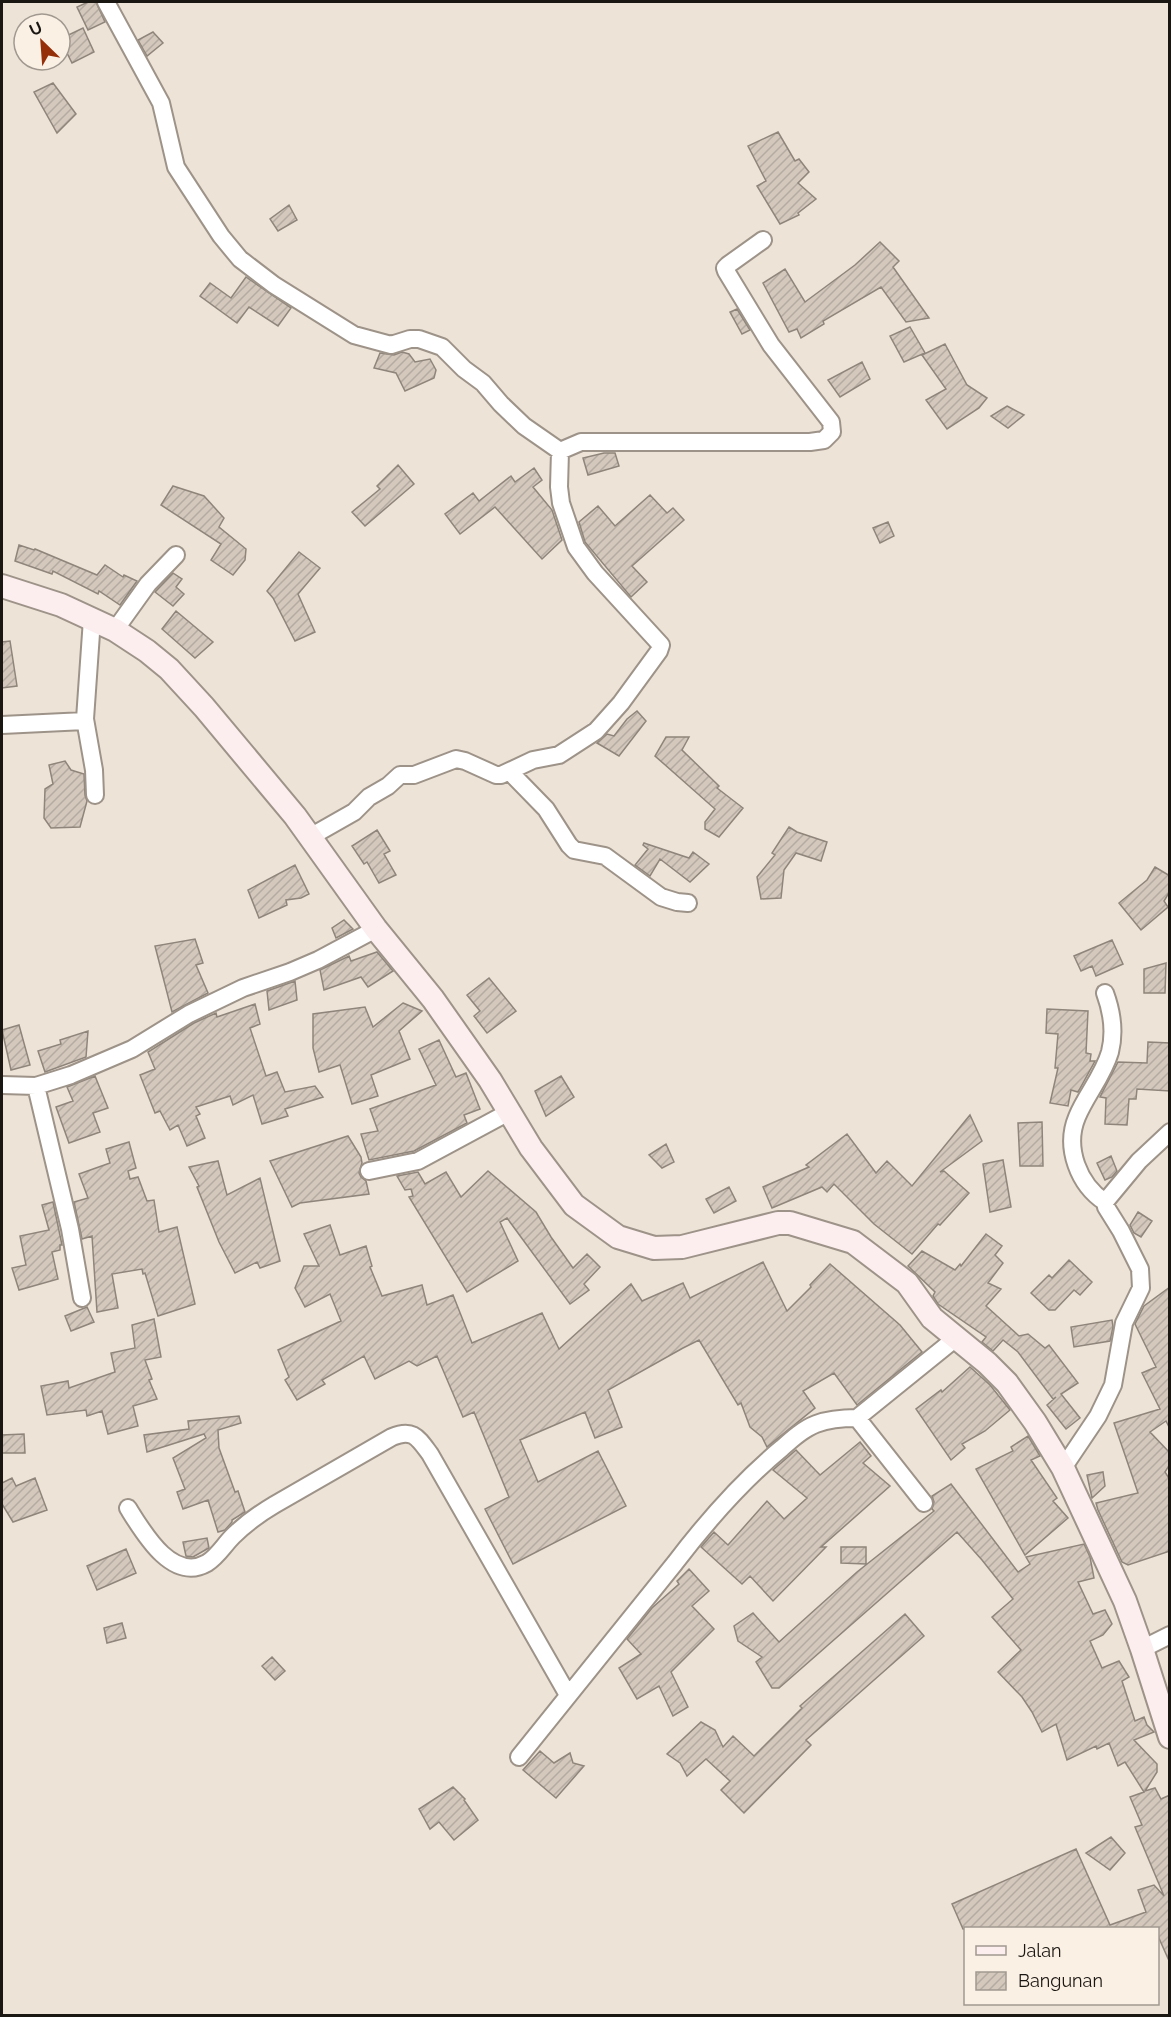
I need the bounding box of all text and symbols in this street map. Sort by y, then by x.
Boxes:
north arrow [12,12,72,72]
text: U [26,18,45,40]
legend [964,1927,1159,2005]
text: Jalan [1018,1940,1062,1961]
text: Bangunan [1018,1970,1103,1991]

